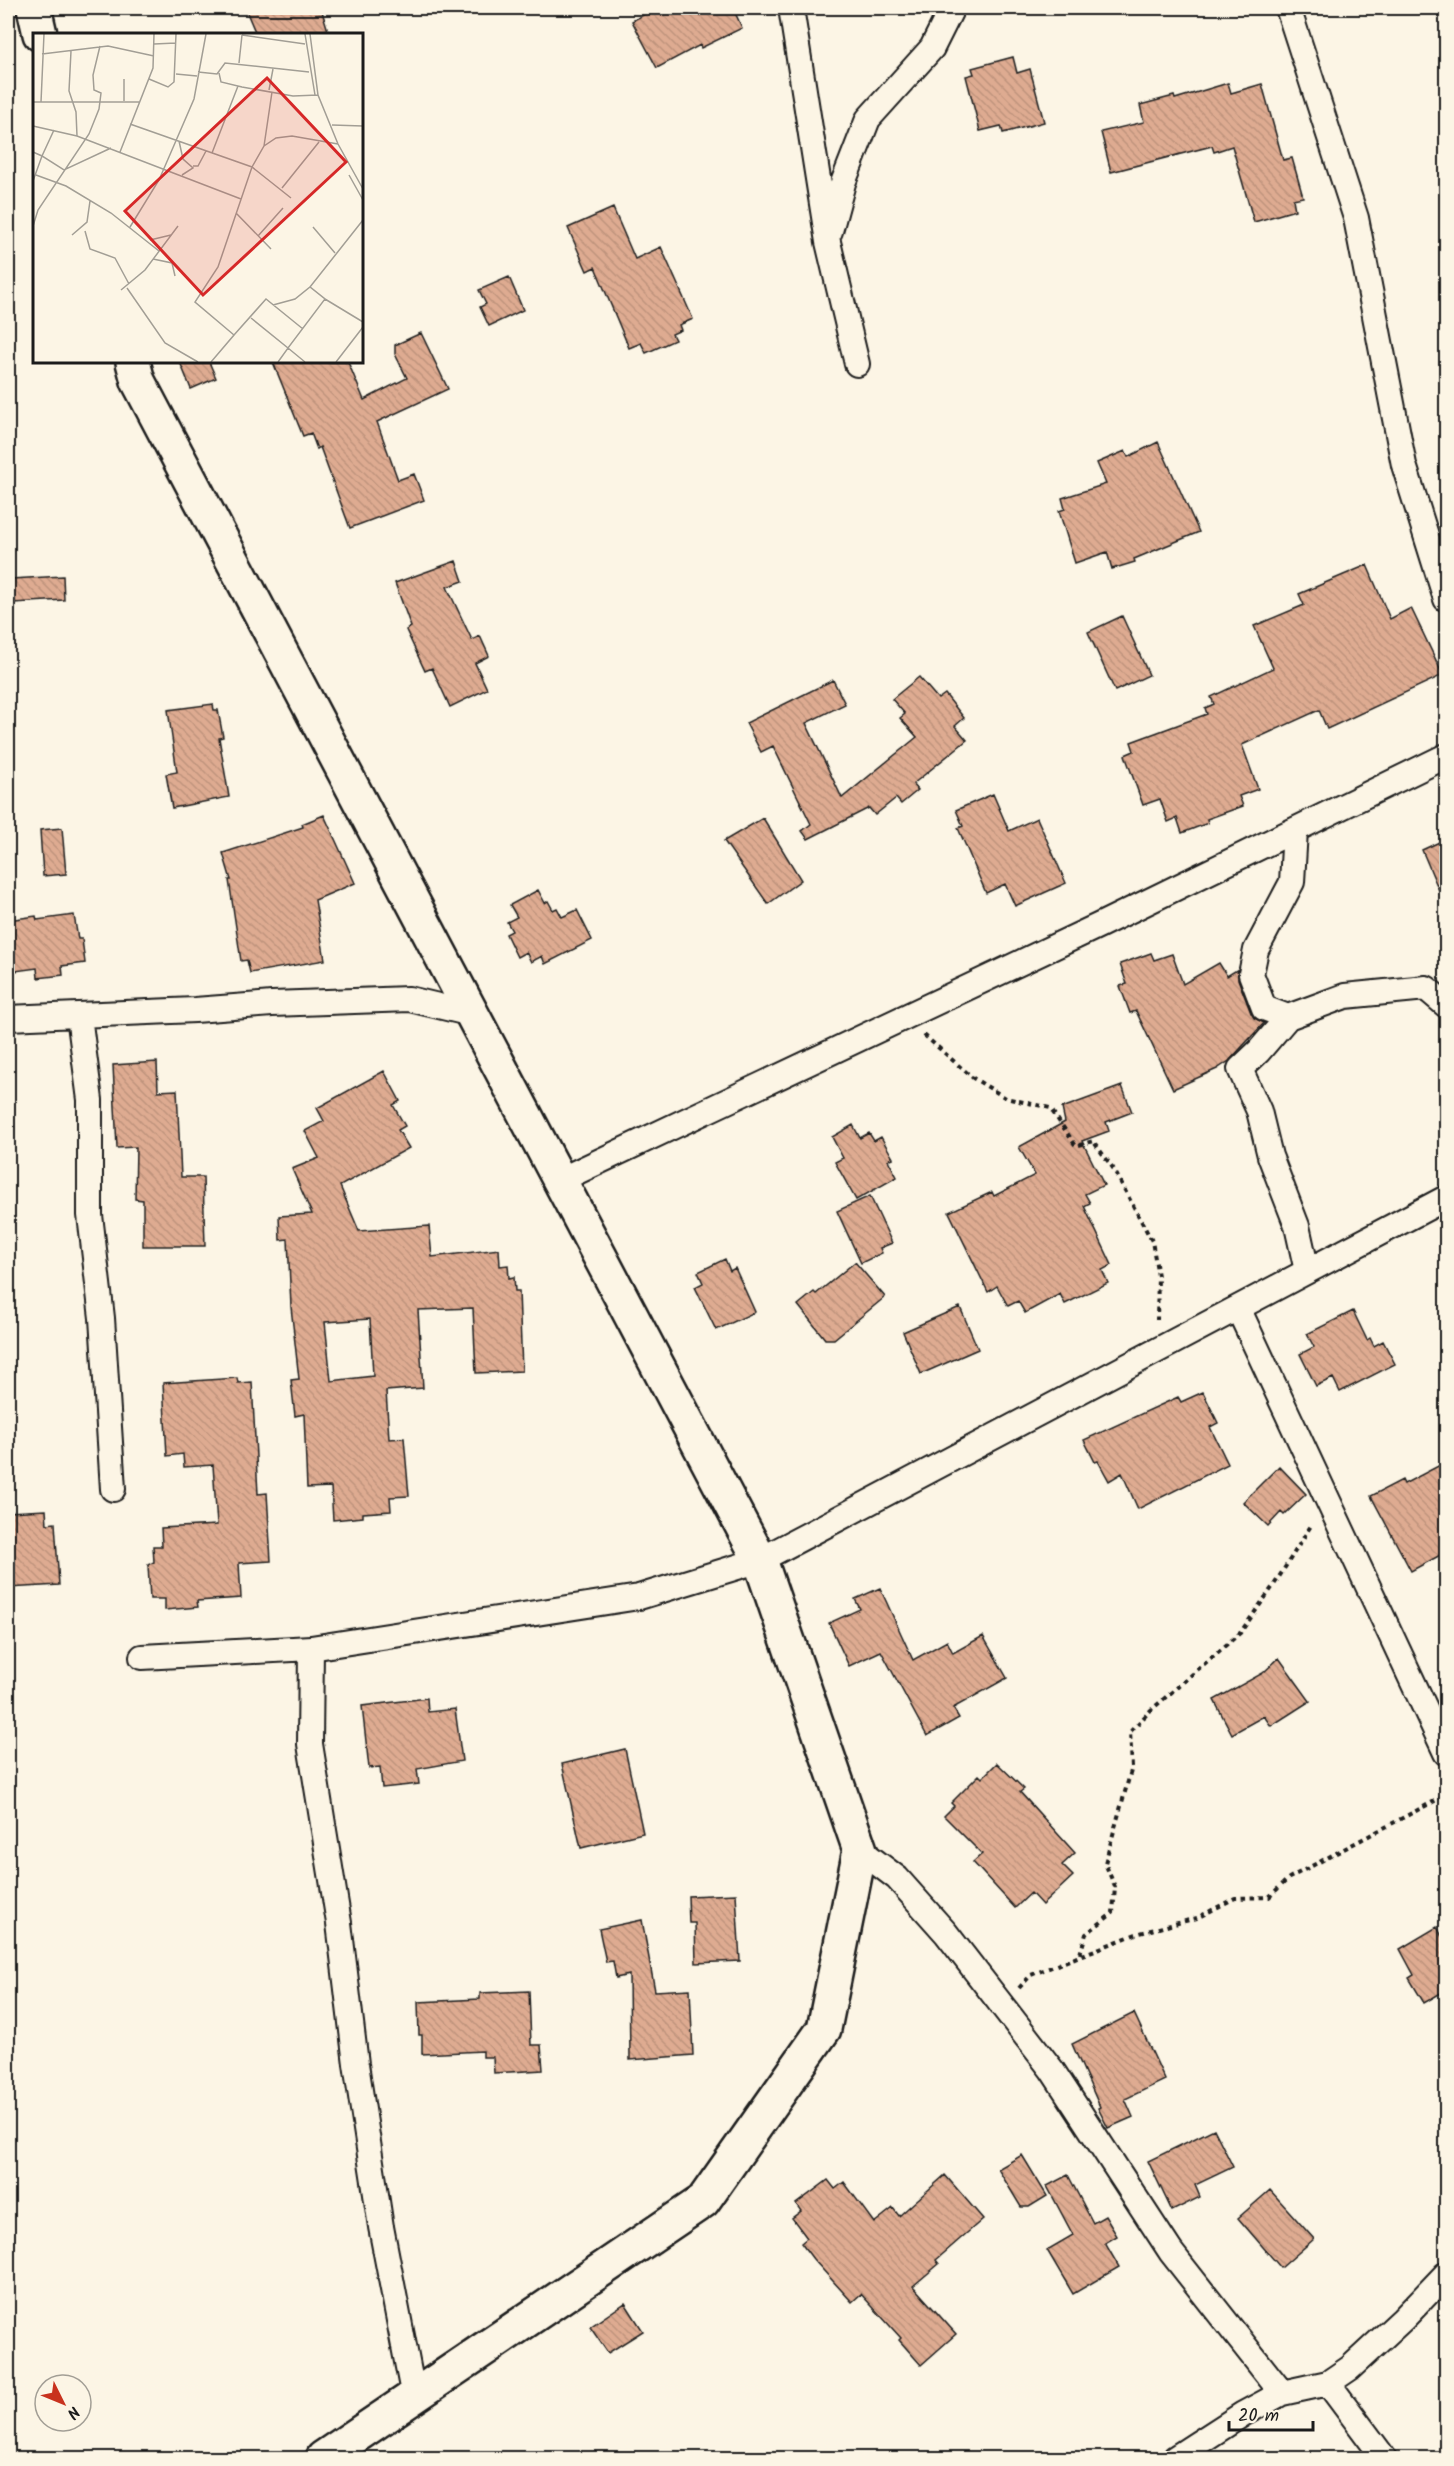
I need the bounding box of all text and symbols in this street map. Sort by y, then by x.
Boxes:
inset map [33,33,363,363]
north arrow [33,2373,93,2433]
scale bar [1229,2394,1313,2432]
text: N [60,2400,85,2424]
text: 20 m [1238,2402,1279,2431]

